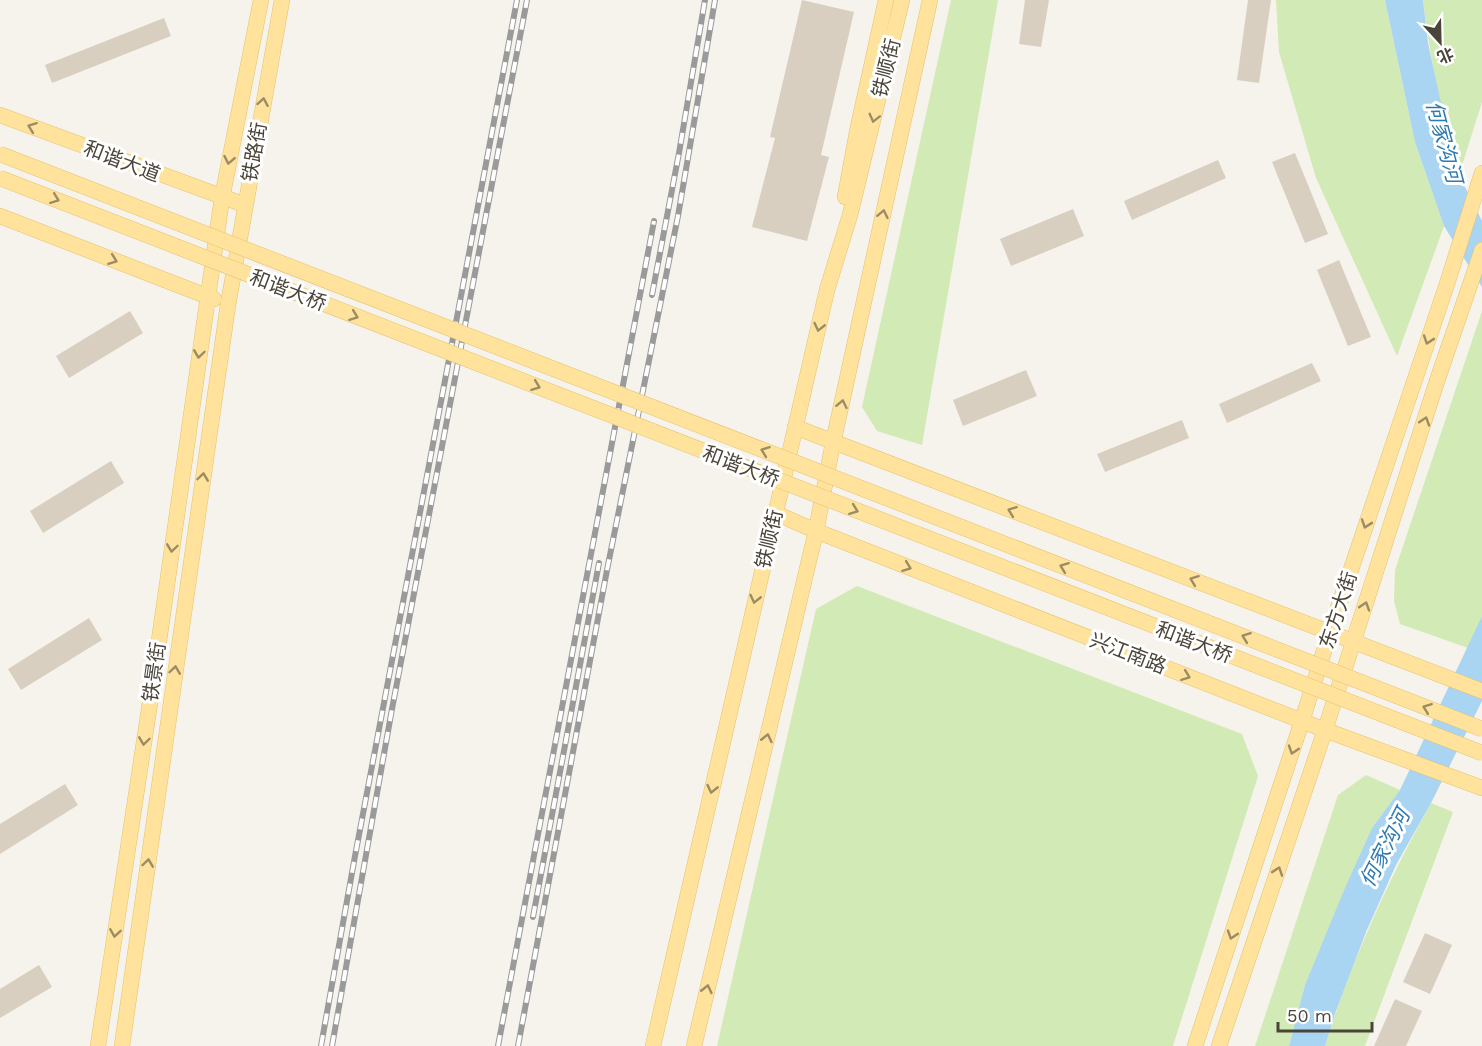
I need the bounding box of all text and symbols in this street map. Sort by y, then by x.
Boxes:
north arrow [1410,12,1470,72]
street label: 铁顺街 [867,36,905,100]
text: 北 [1434,44,1456,67]
one-way arrow [256,97,269,107]
water label: 何家沟河 [1422,98,1468,190]
one-way arrow [868,113,881,123]
street label: 铁路街 [237,120,271,184]
one-way arrow [27,121,38,134]
street label: 和谐大道 [80,135,164,187]
one-way arrow [223,155,236,165]
one-way arrow [49,192,59,205]
one-way arrow [876,209,889,219]
one-way arrow [107,253,118,265]
street label: 和谐大桥 [246,264,330,316]
one-way arrow [348,308,359,321]
one-way arrow [813,322,826,332]
one-way arrow [1423,334,1436,345]
one-way arrow [193,350,205,359]
one-way arrow [529,379,540,391]
one-way arrow [835,400,848,410]
one-way arrow [1418,416,1430,427]
street label: 和谐大桥 [699,440,783,492]
one-way arrow [760,445,770,458]
one-way arrow [196,473,209,482]
one-way arrow [848,503,859,515]
one-way arrow [1007,506,1018,518]
street label: 铁顺街 [751,507,787,571]
one-way arrow [1361,518,1373,529]
one-way arrow [166,543,178,552]
one-way arrow [901,560,912,572]
one-way arrow [1059,561,1070,574]
street label: 东方大街 [1314,568,1362,652]
one-way arrow [1190,575,1200,588]
one-way arrow [750,593,763,603]
one-way arrow [1358,601,1370,612]
street label: 和谐大桥 [1152,616,1236,668]
street label: 兴江南路 [1086,627,1170,679]
one-way arrow [1241,632,1252,644]
street label: 铁景街 [138,641,170,703]
one-way arrow [169,666,181,675]
one-way arrow [1180,669,1191,681]
one-way arrow [1423,702,1433,715]
one-way arrow [759,733,772,743]
one-way arrow [139,736,151,745]
one-way arrow [1288,744,1300,755]
one-way arrow [706,784,719,794]
water label: 何家沟河 [1354,801,1417,891]
one-way arrow [141,859,153,868]
one-way arrow [1270,866,1283,877]
one-way arrow [109,928,122,938]
one-way arrow [1226,929,1239,940]
one-way arrow [700,984,713,994]
scale bar [1278,995,1372,1033]
text: 50 m [1287,1005,1332,1026]

